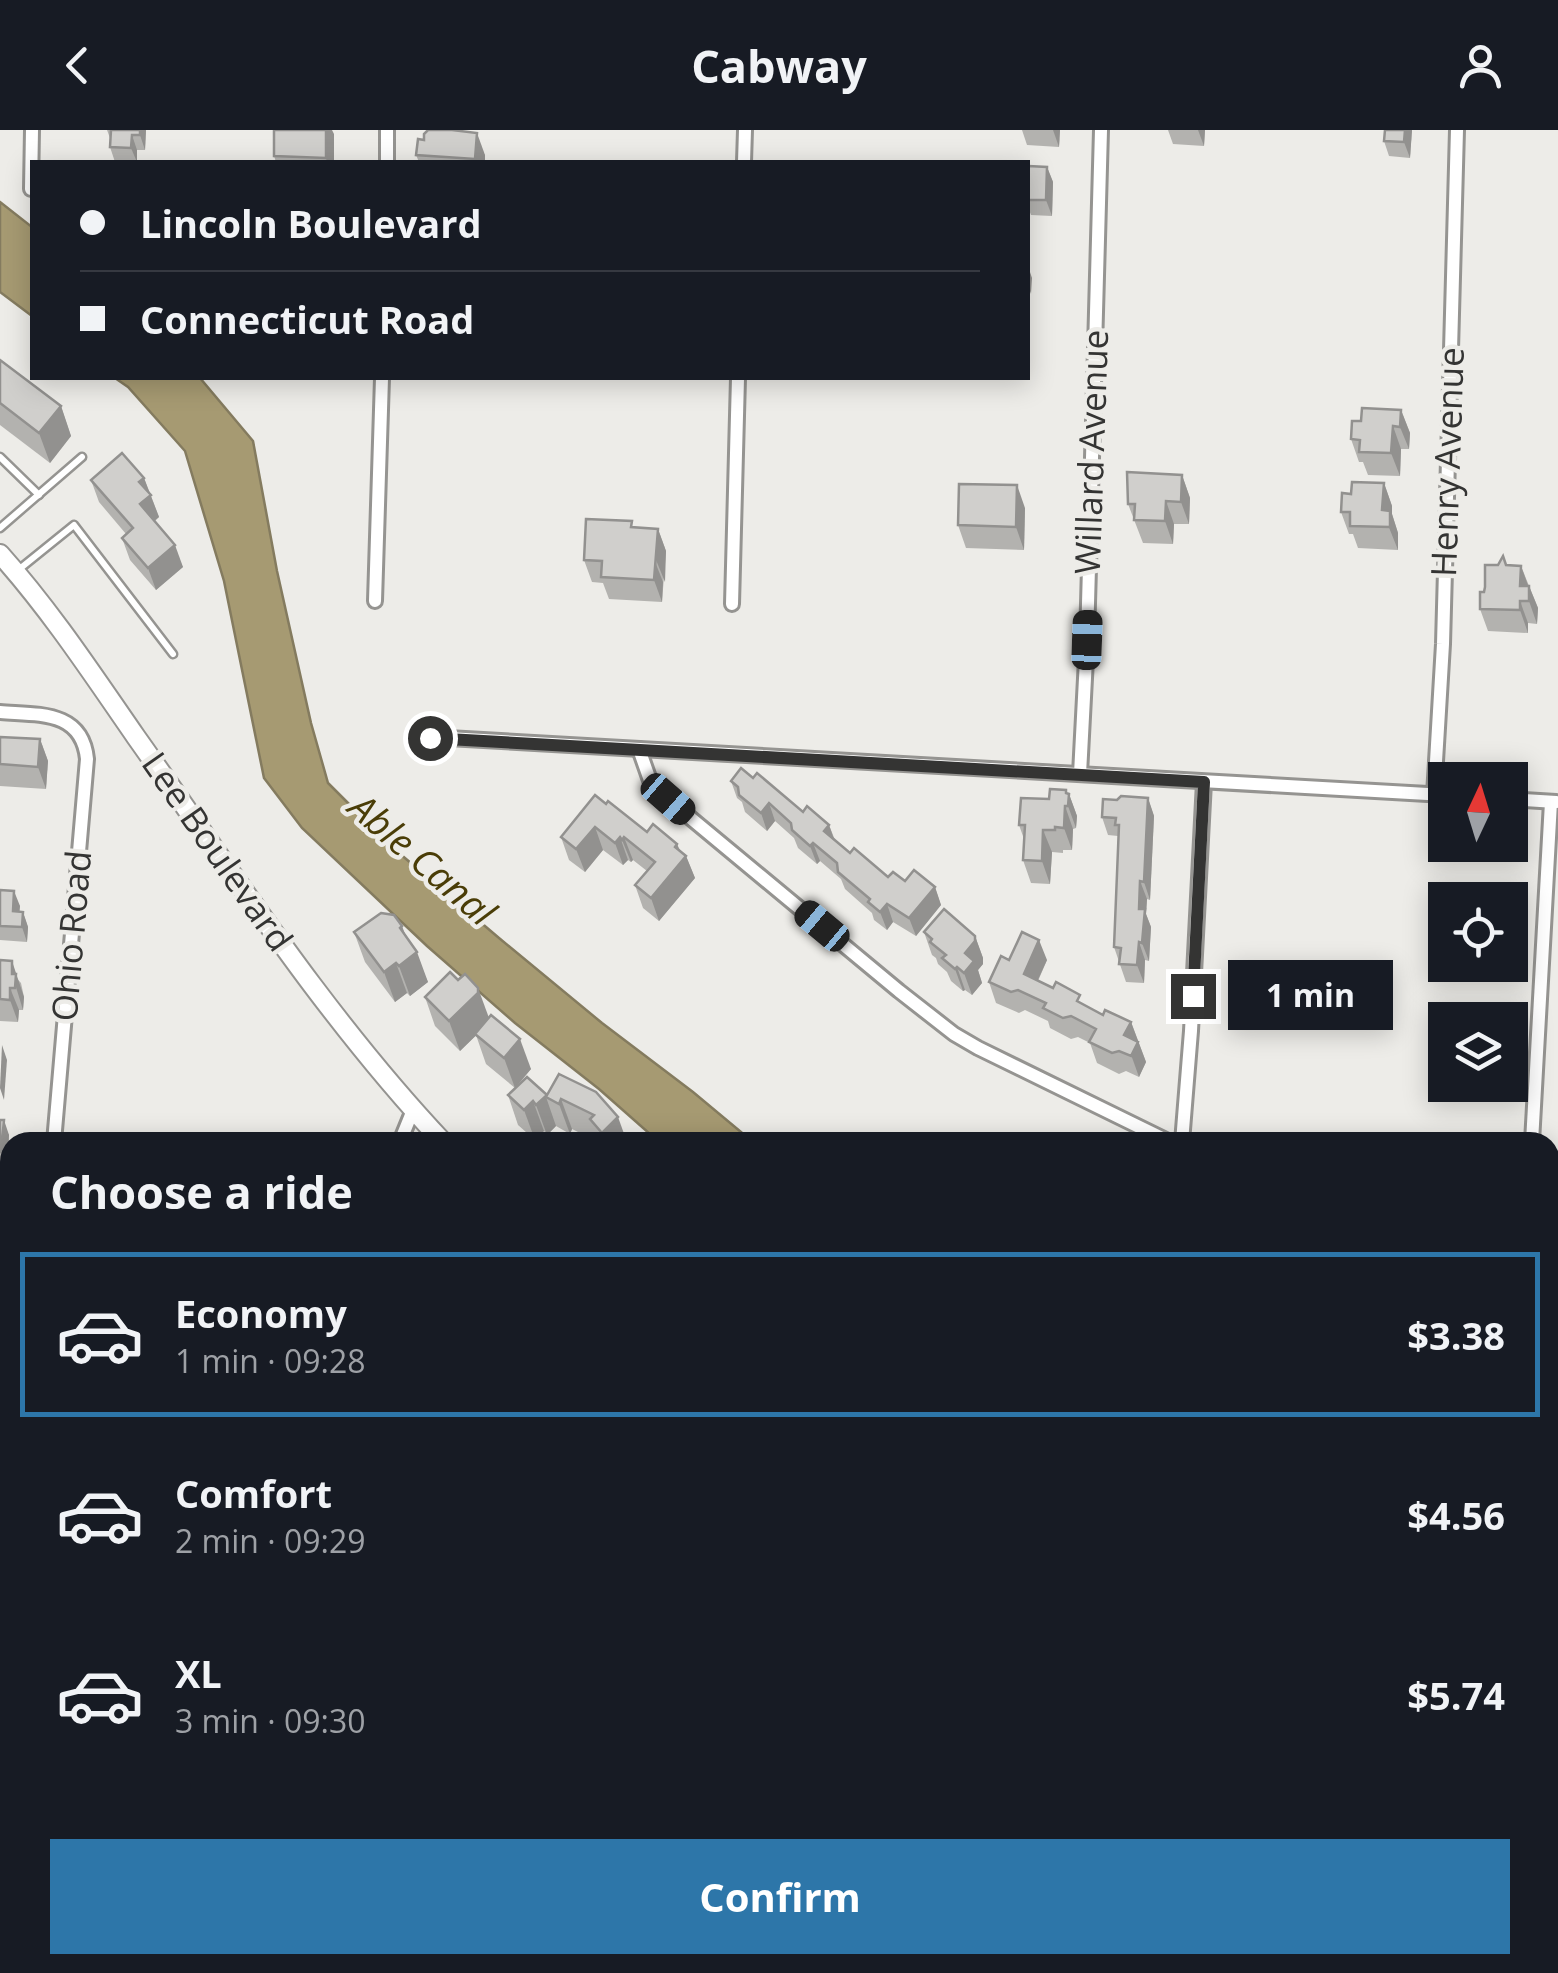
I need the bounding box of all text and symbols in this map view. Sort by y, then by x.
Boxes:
text: Cabway [691,35,867,96]
icon: back [50,38,105,93]
icon: person [1453,38,1508,93]
text: Lincoln Boulevard [140,197,482,249]
text: Connecticut Road [140,293,474,345]
street label: Willard Avenue [1063,329,1118,575]
street label: Henry Avenue [1419,346,1474,578]
car [1071,609,1103,671]
route start [408,716,453,761]
street label: Lee Boulevard [132,742,304,960]
north arrow [1428,762,1528,862]
map controls [1428,762,1528,1102]
car [636,768,700,830]
water label: Able Canal [337,778,509,938]
street label: Ohio Road [40,849,101,1023]
button: locate [1428,882,1528,982]
car [789,895,855,957]
callout: 1 min [1228,961,1393,1031]
text: 1 min [1266,973,1355,1016]
route end [1171,974,1216,1019]
button: layers [1428,1002,1528,1102]
text: Choose a ride [50,1161,353,1222]
text: Economy [175,1287,347,1339]
icon: car [55,1290,145,1380]
text: $3.38 [1407,1309,1505,1361]
text: 1 min · 09:28 [175,1339,366,1382]
text: Comfort [175,1467,332,1519]
icon: car [55,1470,145,1560]
text: $4.56 [1407,1489,1505,1541]
text: 2 min · 09:29 [175,1519,366,1562]
text: XL [175,1647,222,1699]
icon: car [55,1650,145,1740]
text: $5.74 [1407,1669,1505,1721]
text: 3 min · 09:30 [175,1699,366,1742]
button: Confirm [50,1839,1510,1954]

